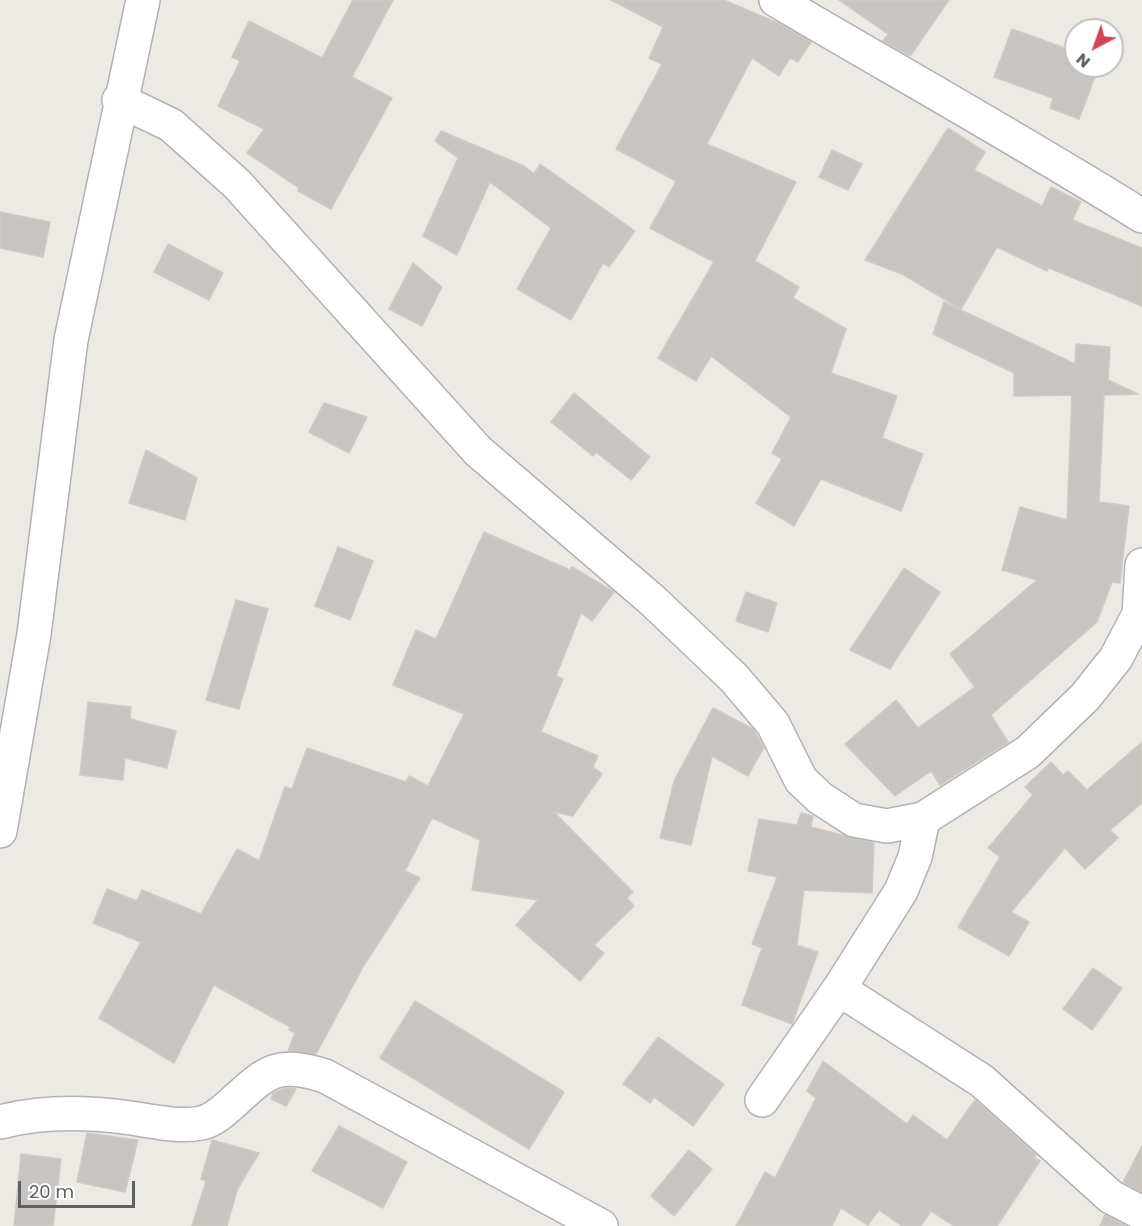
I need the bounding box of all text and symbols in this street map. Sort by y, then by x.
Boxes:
north arrow [1064,18,1124,78]
text: N [1071,48,1095,73]
scale bar [21,1169,138,1207]
text: 20 m [29,1179,74,1204]

